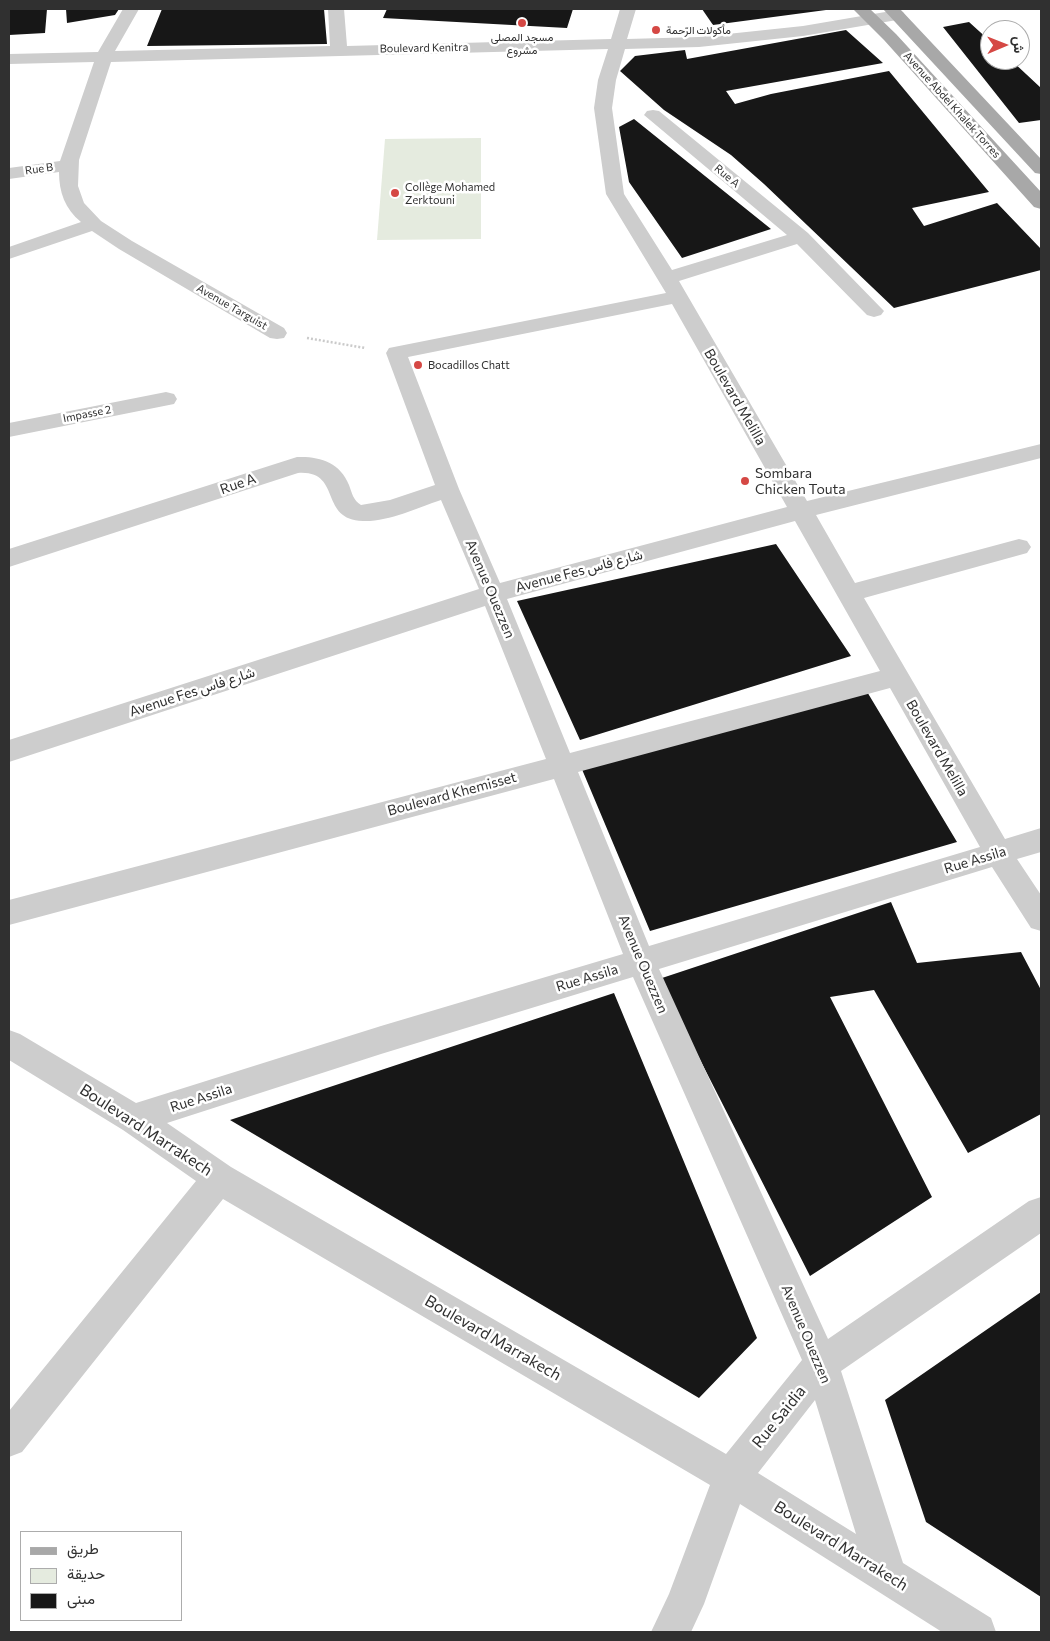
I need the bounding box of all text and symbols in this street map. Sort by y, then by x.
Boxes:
marker: مسجد المصلى مشروع [516,17,528,29]
north arrow [980,20,1030,70]
place label: مأكولات الرّحمة [666,23,731,37]
marker: مأكولات الرّحمة [650,24,662,36]
place label: مسجد المصلى مشروع [491,30,553,56]
text: ش [1011,36,1028,53]
street label: Boulevard Kenitra [380,41,468,55]
street label: Avenue Abdel Khalek Torres [901,49,1003,161]
street label: Rue B [24,160,54,178]
street label: Rue A [712,162,742,190]
place label: Collège Mohamed Zerktouni [405,180,495,206]
marker: Collège Mohamed Zerktouni [389,187,401,199]
street label: Avenue Targuist [194,281,270,333]
street label: Boulevard Melilla [701,346,769,448]
place label: Bocadillos Chatt [428,358,510,372]
marker: Bocadillos Chatt [412,359,424,371]
street label: Impasse 2 [62,403,112,425]
place label: Sombara Chicken Touta [755,465,846,498]
street label: Rue A [218,470,258,498]
marker: Sombara Chicken Touta [739,475,751,487]
street label: Avenue Ouezzen [462,537,518,641]
street label: Avenue Fes شارع فاس [514,546,644,596]
street label: Avenue Fes شارع فاس [127,664,257,720]
street label: Boulevard Melilla [903,697,971,799]
street label: Boulevard Khemisset [386,769,518,819]
street label: Rue Assila [942,843,1008,877]
street label: Avenue Ouezzen [615,912,671,1016]
street label: Rue Assila [554,961,620,995]
street label: Boulevard Marrakech [76,1080,216,1180]
street label: Rue Assila [168,1080,234,1116]
street label: Avenue Ouezzen [778,1282,834,1386]
street label: Boulevard Marrakech [421,1291,565,1385]
street label: Rue Saidia [748,1382,810,1452]
street label: Boulevard Marrakech [770,1497,912,1595]
legend [20,1531,182,1621]
text: طريق [67,1539,99,1557]
text: حديقة [67,1564,105,1582]
text: مبنى [67,1589,95,1607]

